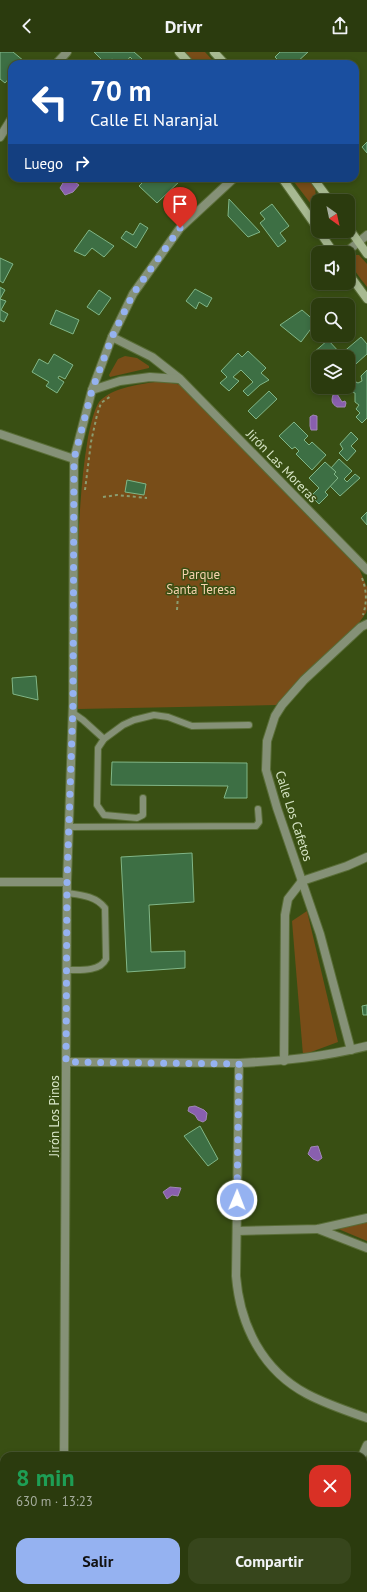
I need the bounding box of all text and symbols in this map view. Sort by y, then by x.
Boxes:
icon: back [16,15,38,37]
text: Drivr [165,15,202,38]
icon: share [329,15,351,37]
text: 70 m [90,72,151,109]
icon: left [24,76,76,128]
text: Calle El Naranjal [90,108,218,131]
icon: right [71,152,93,174]
text: Luego [24,154,63,173]
pin [163,187,197,228]
icon: arrive [169,193,191,215]
north arrow [311,194,355,238]
map controls [311,194,355,394]
button: sound [311,246,355,290]
button: search [311,298,355,342]
button: layers [311,350,355,394]
street label: Jirón Las Moreras [242,425,321,506]
park label: Parque Santa Teresa [166,566,236,598]
street label: Calle Los Cafetos [271,769,317,863]
street label: Jirón Los Pinos [46,1075,63,1158]
position arrow [216,1179,258,1221]
text: 8 min [16,1462,75,1493]
button: close [309,1465,351,1507]
text: 630 m · 13:23 [16,1493,93,1510]
button: Salir [16,1538,180,1584]
button: Compartir [188,1538,351,1584]

